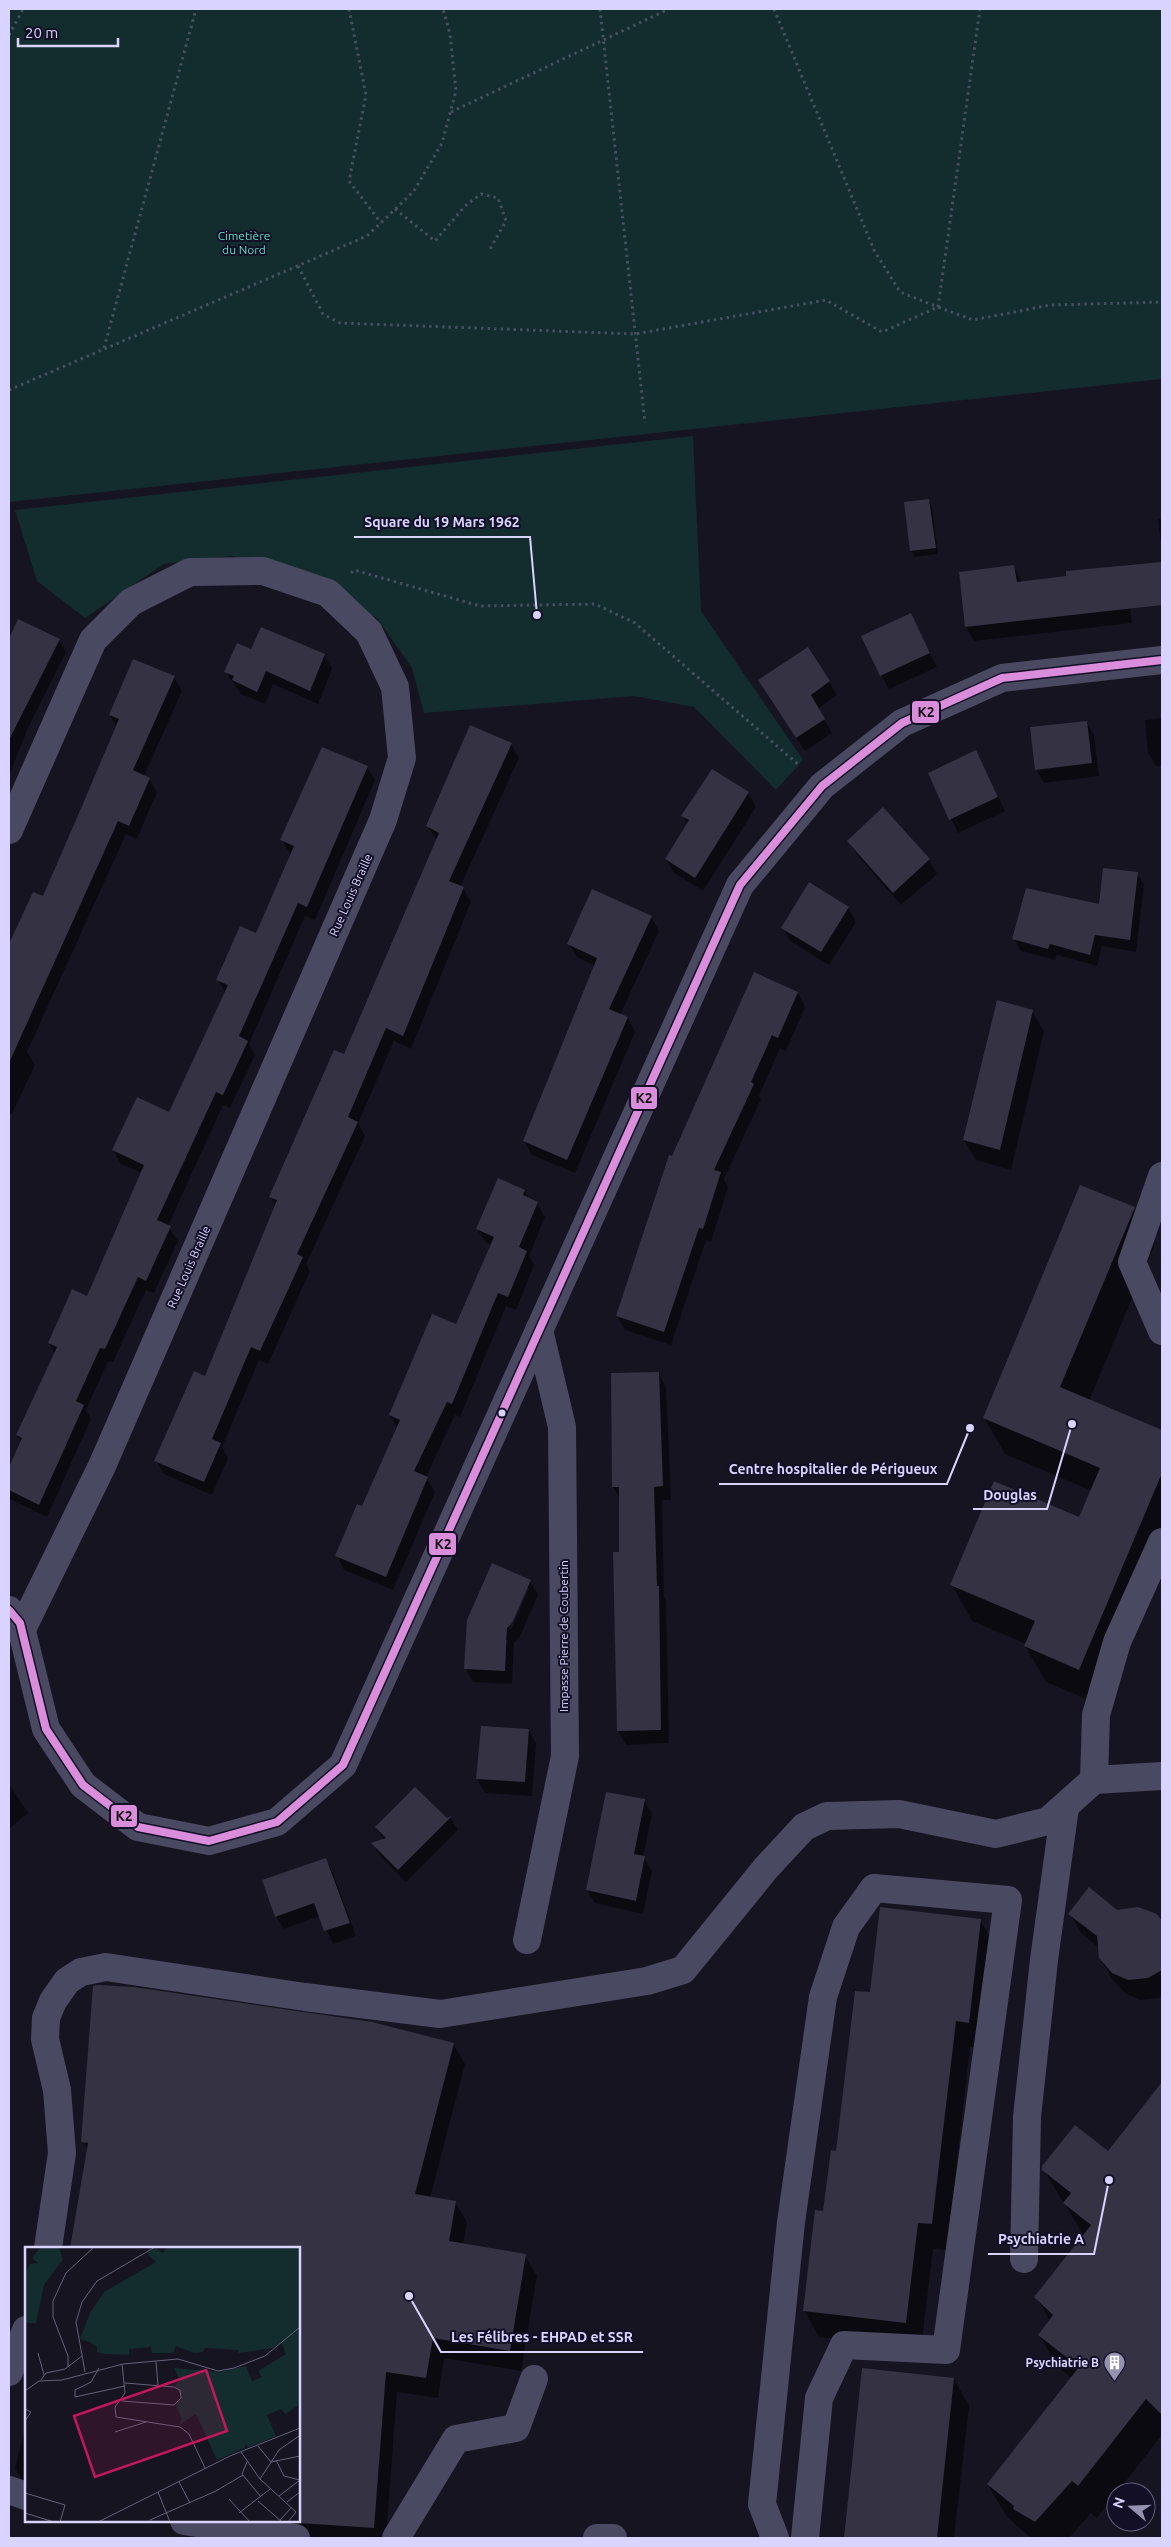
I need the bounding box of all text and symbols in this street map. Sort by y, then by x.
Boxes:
scale bar [18,15,118,47]
text: 20 m [25,24,58,41]
park label: Cimetière du Nord [218,229,270,256]
callout: Square du 19 Mars 1962 [354,508,530,537]
text: Square du 19 Mars 1962 [364,514,520,530]
line badge: K2 [911,700,940,724]
text: K2 [917,704,935,720]
street label: Rue Louis Braille [327,852,375,938]
line badge: K2 [630,1086,658,1110]
text: K2 [635,1090,653,1106]
street label: Rue Louis Braille [165,1224,213,1310]
unlabelled marker [497,1408,507,1418]
callout: Centre hospitalier de Périgueux [719,1455,947,1484]
text: Centre hospitalier de Périgueux [729,1461,938,1477]
callout: Douglas [973,1480,1047,1509]
text: Douglas [983,1487,1037,1503]
line badge: K2 [428,1532,457,1556]
text: K2 [434,1536,452,1552]
street label: Impasse Pierre de Coubertin [557,1560,570,1712]
line badge: K2 [110,1804,138,1828]
text: K2 [115,1808,133,1824]
callout: Psychiatrie A [988,2225,1094,2254]
text: Psychiatrie A [998,2231,1084,2247]
inset map [25,2247,300,2522]
callout: Les Félibres - EHPAD et SSR [441,2323,643,2352]
text: Les Félibres - EHPAD et SSR [451,2329,633,2345]
building icon: Psychiatrie B [1103,2351,1127,2382]
place label: Psychiatrie B [1026,2356,1099,2369]
north arrow [1106,2482,1156,2532]
text: N [1109,2495,1128,2510]

